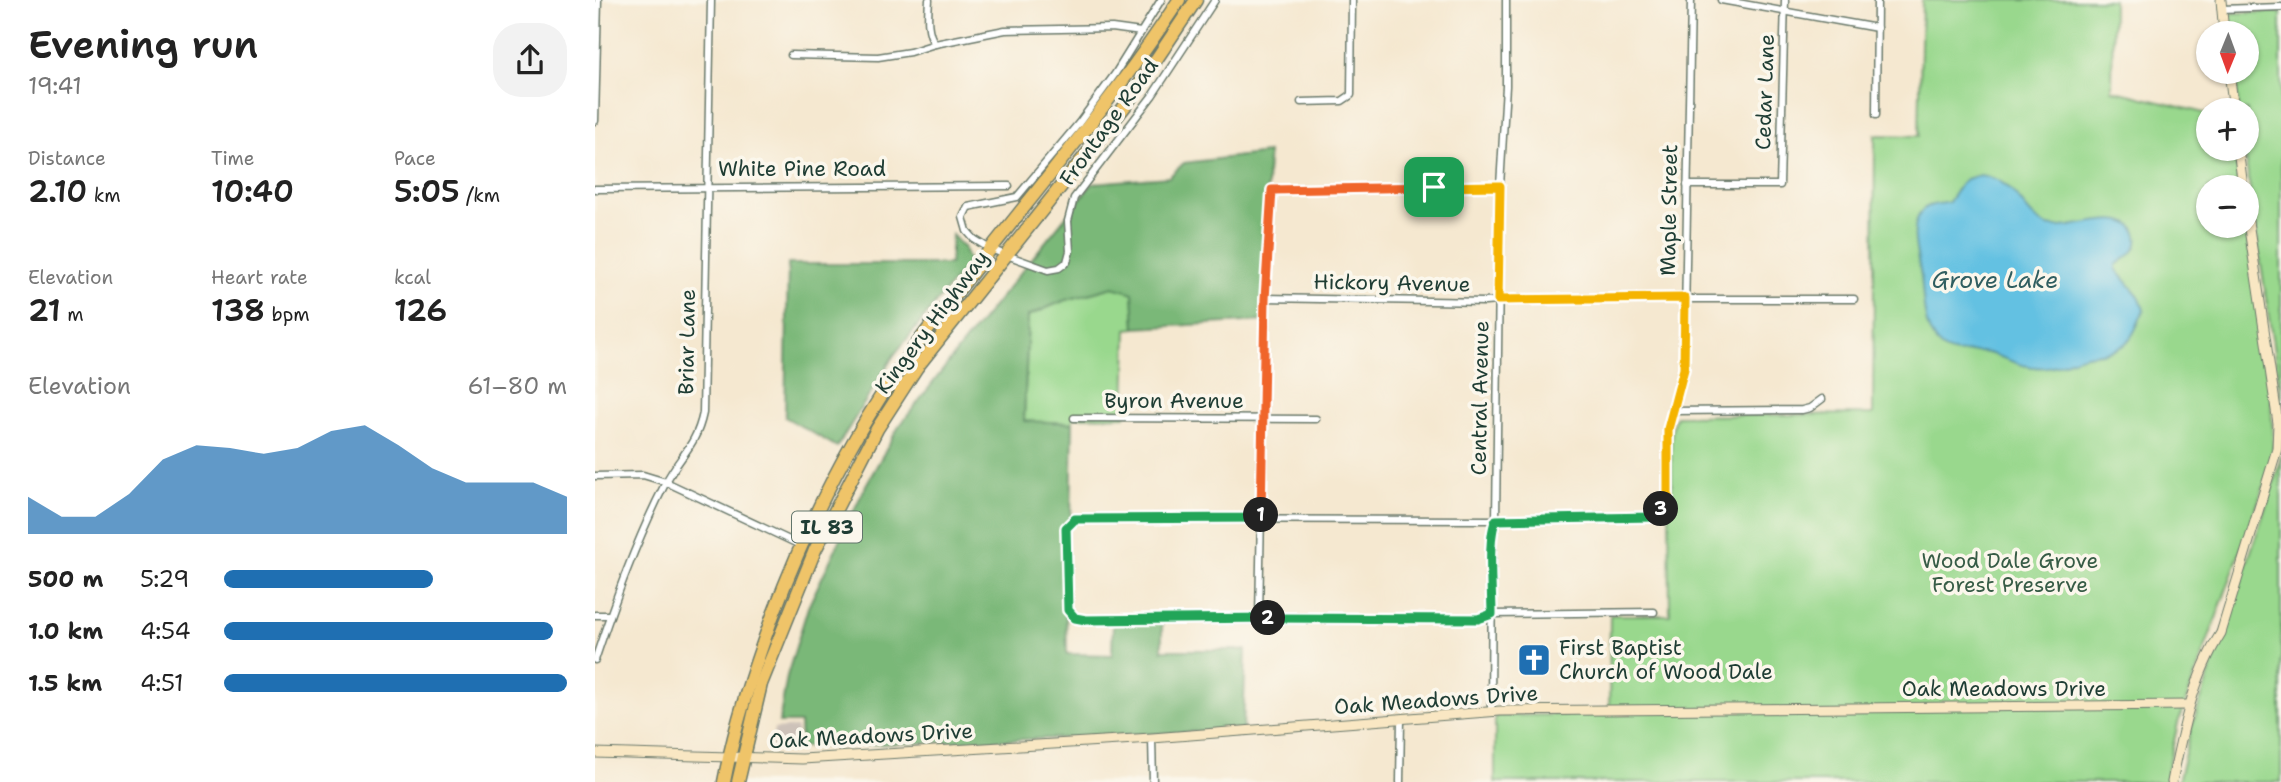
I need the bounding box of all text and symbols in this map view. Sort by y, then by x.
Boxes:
text: Evening run [28,19,258,70]
north arrow [2196,21,2259,84]
map controls [2196,21,2259,238]
button: share [493,23,567,97]
street label: Cedar Lane [1749,33,1781,151]
street label: Frontage Road [1053,53,1165,191]
text: 19:41 [28,71,82,101]
button: + [2196,98,2259,161]
street label: Maple Street [1654,144,1684,276]
text: Distance [28,146,106,171]
text: Time [211,146,255,171]
text: Pace [394,146,436,171]
street label: White Pine Road [718,155,886,183]
pin [1404,157,1464,217]
icon: arrive [1415,168,1453,206]
text: 2.10 [28,171,87,212]
text: 10:40 [211,171,294,212]
text: 5:05 [394,171,460,212]
button: − [2196,175,2259,238]
text: km [87,183,121,208]
text: /km [460,183,500,208]
street label: Kingery Highway [869,244,995,400]
text: Elevation [28,265,113,290]
text: Heart rate [211,265,308,290]
text: kcal [394,265,431,290]
water label: Grove Lake [1932,265,2058,295]
street label: Hickory Avenue [1313,268,1471,298]
street label: Briar Lane [672,289,702,395]
text: 21 [28,290,61,331]
text: 138 [211,290,265,331]
text: 126 [394,290,447,331]
text: m [61,302,84,327]
text: bpm [265,302,310,327]
street label: Central Avenue [1465,320,1495,476]
text: Elevation [28,371,131,401]
text: 61–80 m [468,371,567,401]
street label: Byron Avenue [1104,387,1244,415]
pin: 3 [1643,491,1679,526]
text: 3 [1654,496,1667,521]
pin: 1 [1243,498,1279,532]
text: 1 [1256,502,1265,527]
road number: IL 83 [792,512,862,542]
park label: Wood Dale Grove Forest Preserve [1922,547,2098,599]
text: 500 m [28,564,103,594]
text: 5:29 [140,564,189,594]
pin: 2 [1251,600,1285,636]
text: 2 [1261,605,1274,630]
text: 1.0 km [28,616,103,646]
text: 4:54 [140,616,191,646]
place label: First Baptist Church of Wood Dale [1559,634,1773,686]
church icon: First Baptist Church of Wood Dale [1515,641,1553,679]
text: 1.5 km [28,668,102,698]
text: 4:51 [140,668,184,698]
street label: Oak Meadows Drive [1902,675,2106,703]
street label: Oak Meadows Drive [1333,679,1539,721]
street label: Oak Meadows Drive [768,717,974,755]

